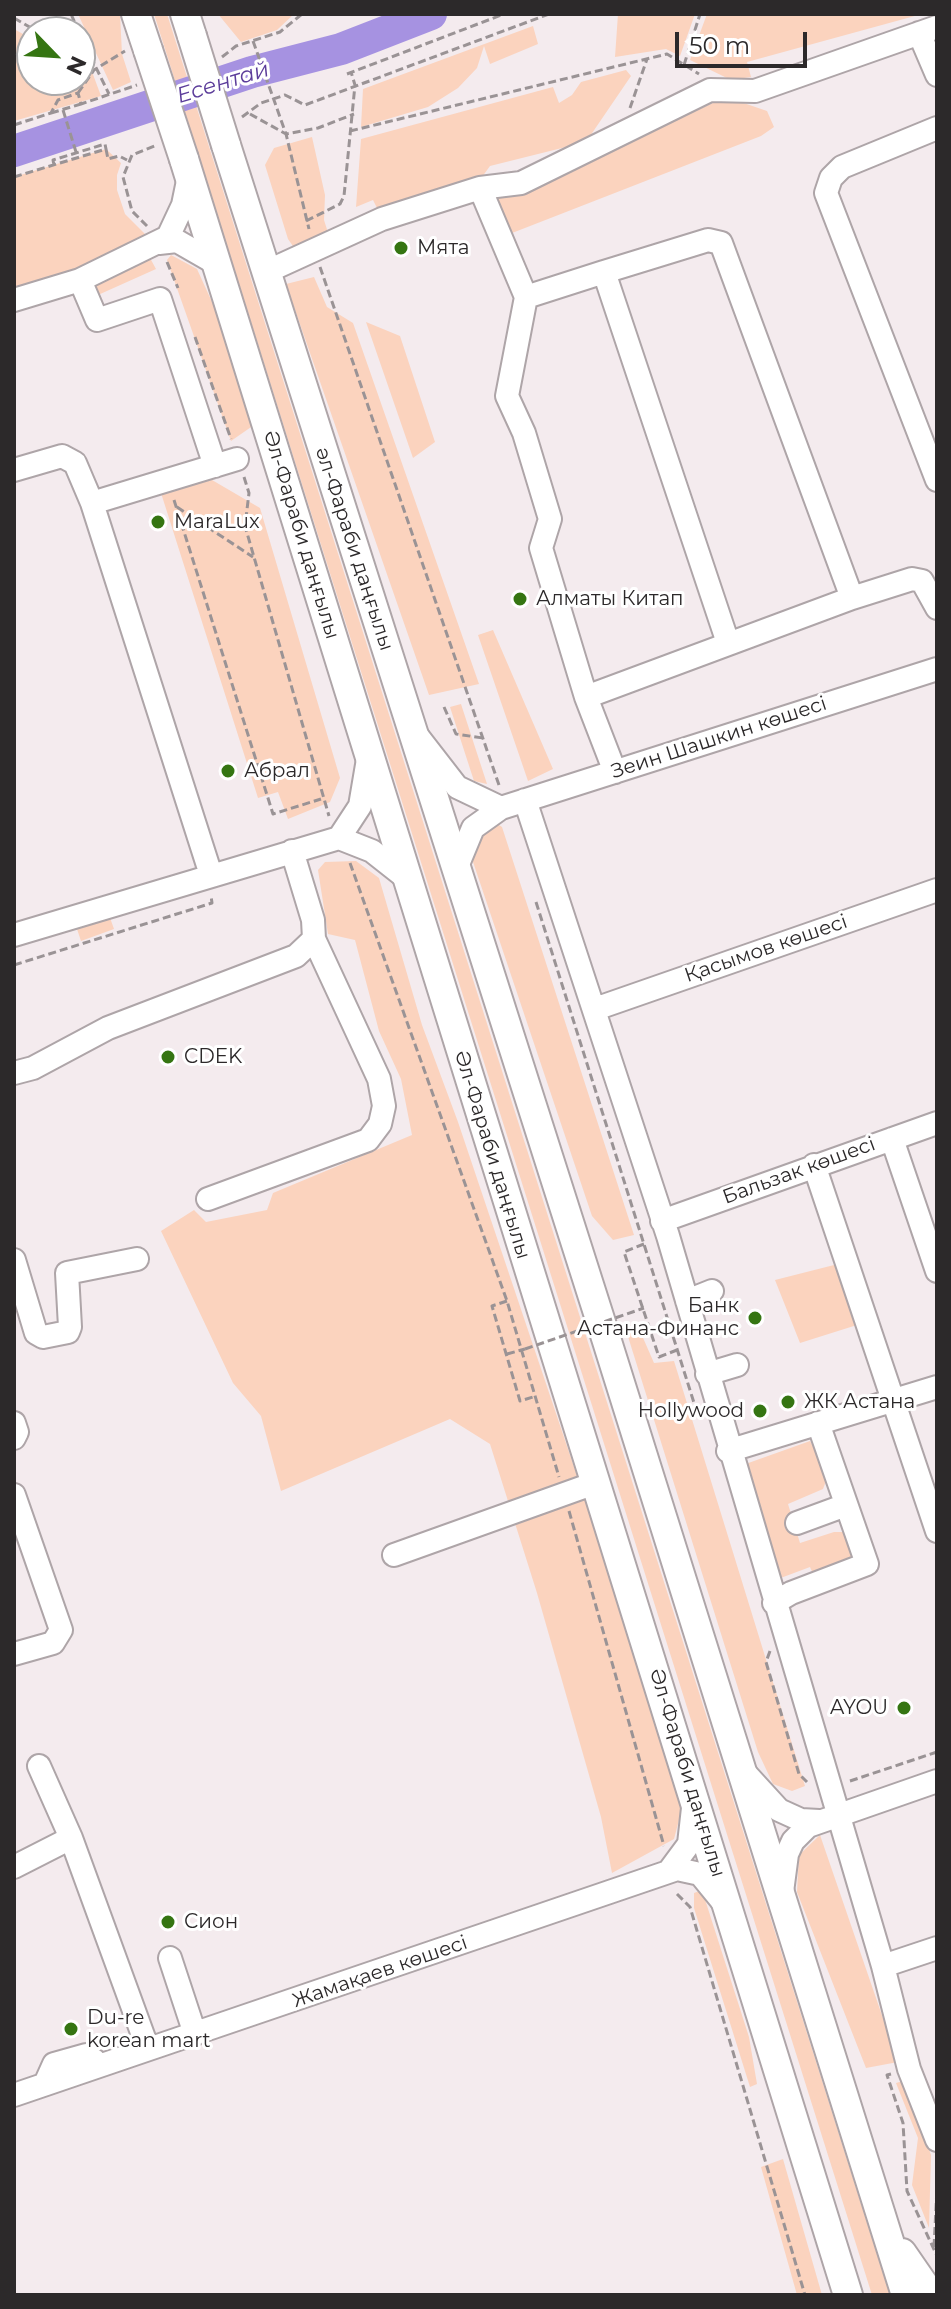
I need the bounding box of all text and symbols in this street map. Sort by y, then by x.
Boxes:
north arrow [16,16,96,96]
scale bar [679,16,811,66]
text: 50 m [689,31,750,60]
text: N [60,52,92,79]
water label: Есентай [173,56,273,110]
place label: Мята [417,236,469,260]
marker: Мята [392,239,410,257]
street label: Әл-Фараби даңғылы [258,428,344,642]
street label: әл-Фараби даңғылы [310,444,398,654]
place label: MaraLux [174,510,260,534]
marker: MaraLux [149,513,167,531]
place label: Алматы Китап [536,587,684,611]
marker: Алматы Китап [511,590,529,608]
street label: Зеин Шашкин көшесі [608,692,830,784]
place label: Абрал [244,759,310,783]
marker: Абрал [219,762,237,780]
street label: Қасымов көшесі [681,910,851,988]
place label: CDEK [184,1045,242,1069]
marker: CDEK [159,1048,177,1066]
street label: Әл-Фараби даңғылы [449,1048,535,1262]
street label: Бальзак көшесі [719,1132,879,1210]
place label: Банк Астана-Финанс [577,1294,739,1341]
marker: Банк Астана-Финанс [746,1309,764,1327]
place label: ЖК Астана [804,1390,915,1414]
marker: ЖК Астана [779,1393,797,1411]
place label: Hollywood [638,1399,744,1423]
marker: Hollywood [751,1402,769,1420]
street label: Әл-Фараби даңғылы [644,1666,730,1880]
place label: AYOU [830,1696,888,1720]
marker: AYOU [895,1699,913,1717]
place label: Сион [184,1910,238,1934]
marker: Сион [159,1913,177,1931]
street label: Жамақаев көшесі [289,1931,471,2013]
place label: Du-re korean mart [87,2006,211,2053]
marker: Du-re korean mart [62,2020,80,2038]

